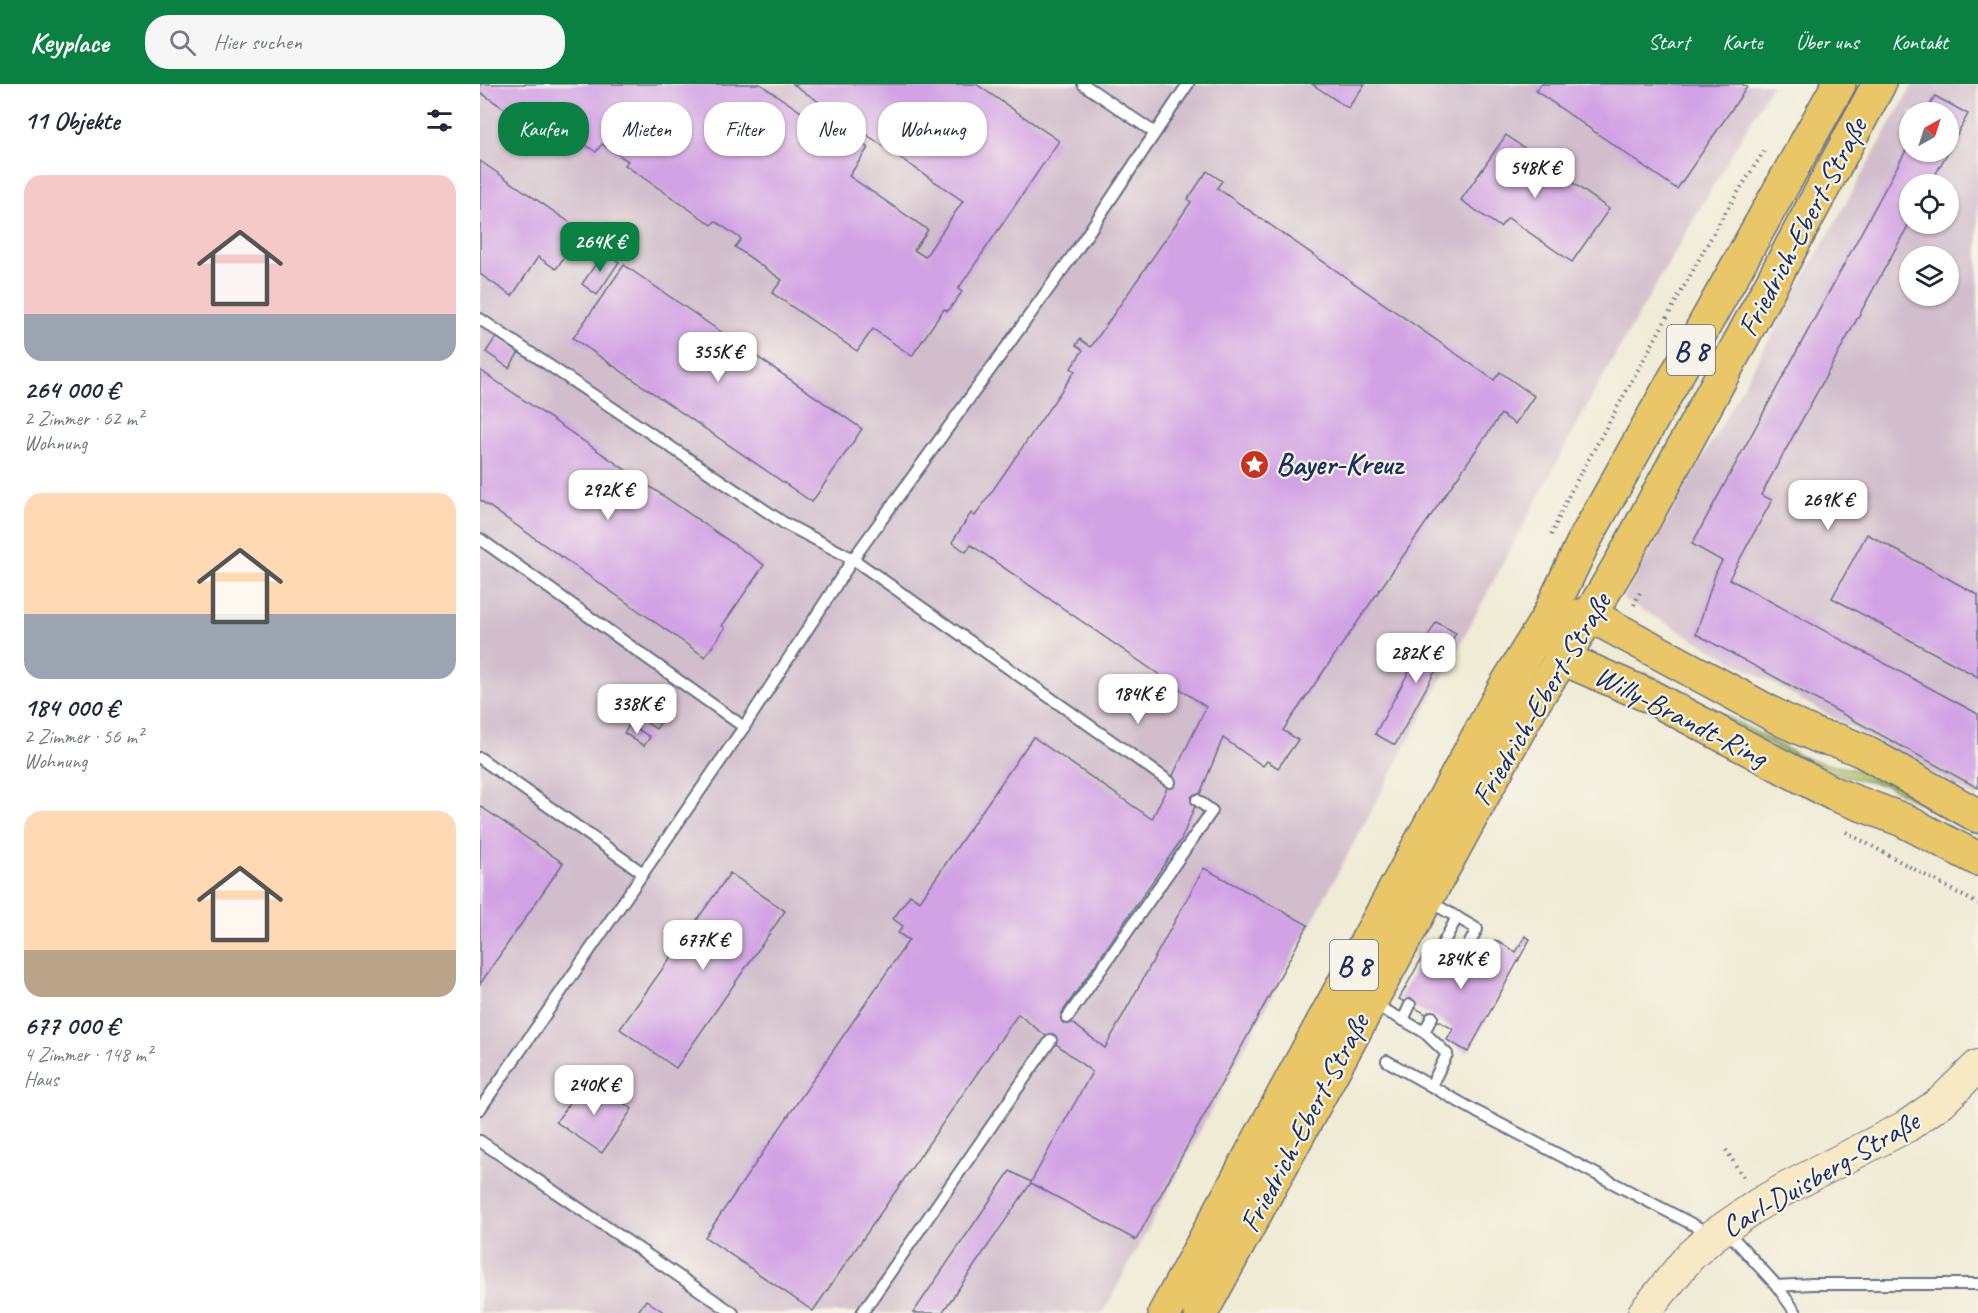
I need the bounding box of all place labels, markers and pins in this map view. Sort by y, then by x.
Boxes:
pin: 548K € [1486,148,1584,199]
pin: 264K € [551,222,649,273]
pin: 355K € [669,332,767,383]
place label: Bayer-Kreuz [1276,445,1405,483]
place icon: Bayer-Kreuz [1239,448,1271,480]
pin: 292K € [559,470,657,521]
pin: 269K € [1779,480,1877,531]
pin: 282K € [1367,633,1465,684]
pin: 184K € [1089,674,1187,725]
pin: 338K € [588,684,686,735]
pin: 677K € [654,920,752,971]
pin: 284K € [1412,939,1510,990]
pin: 240K € [545,1065,643,1116]

